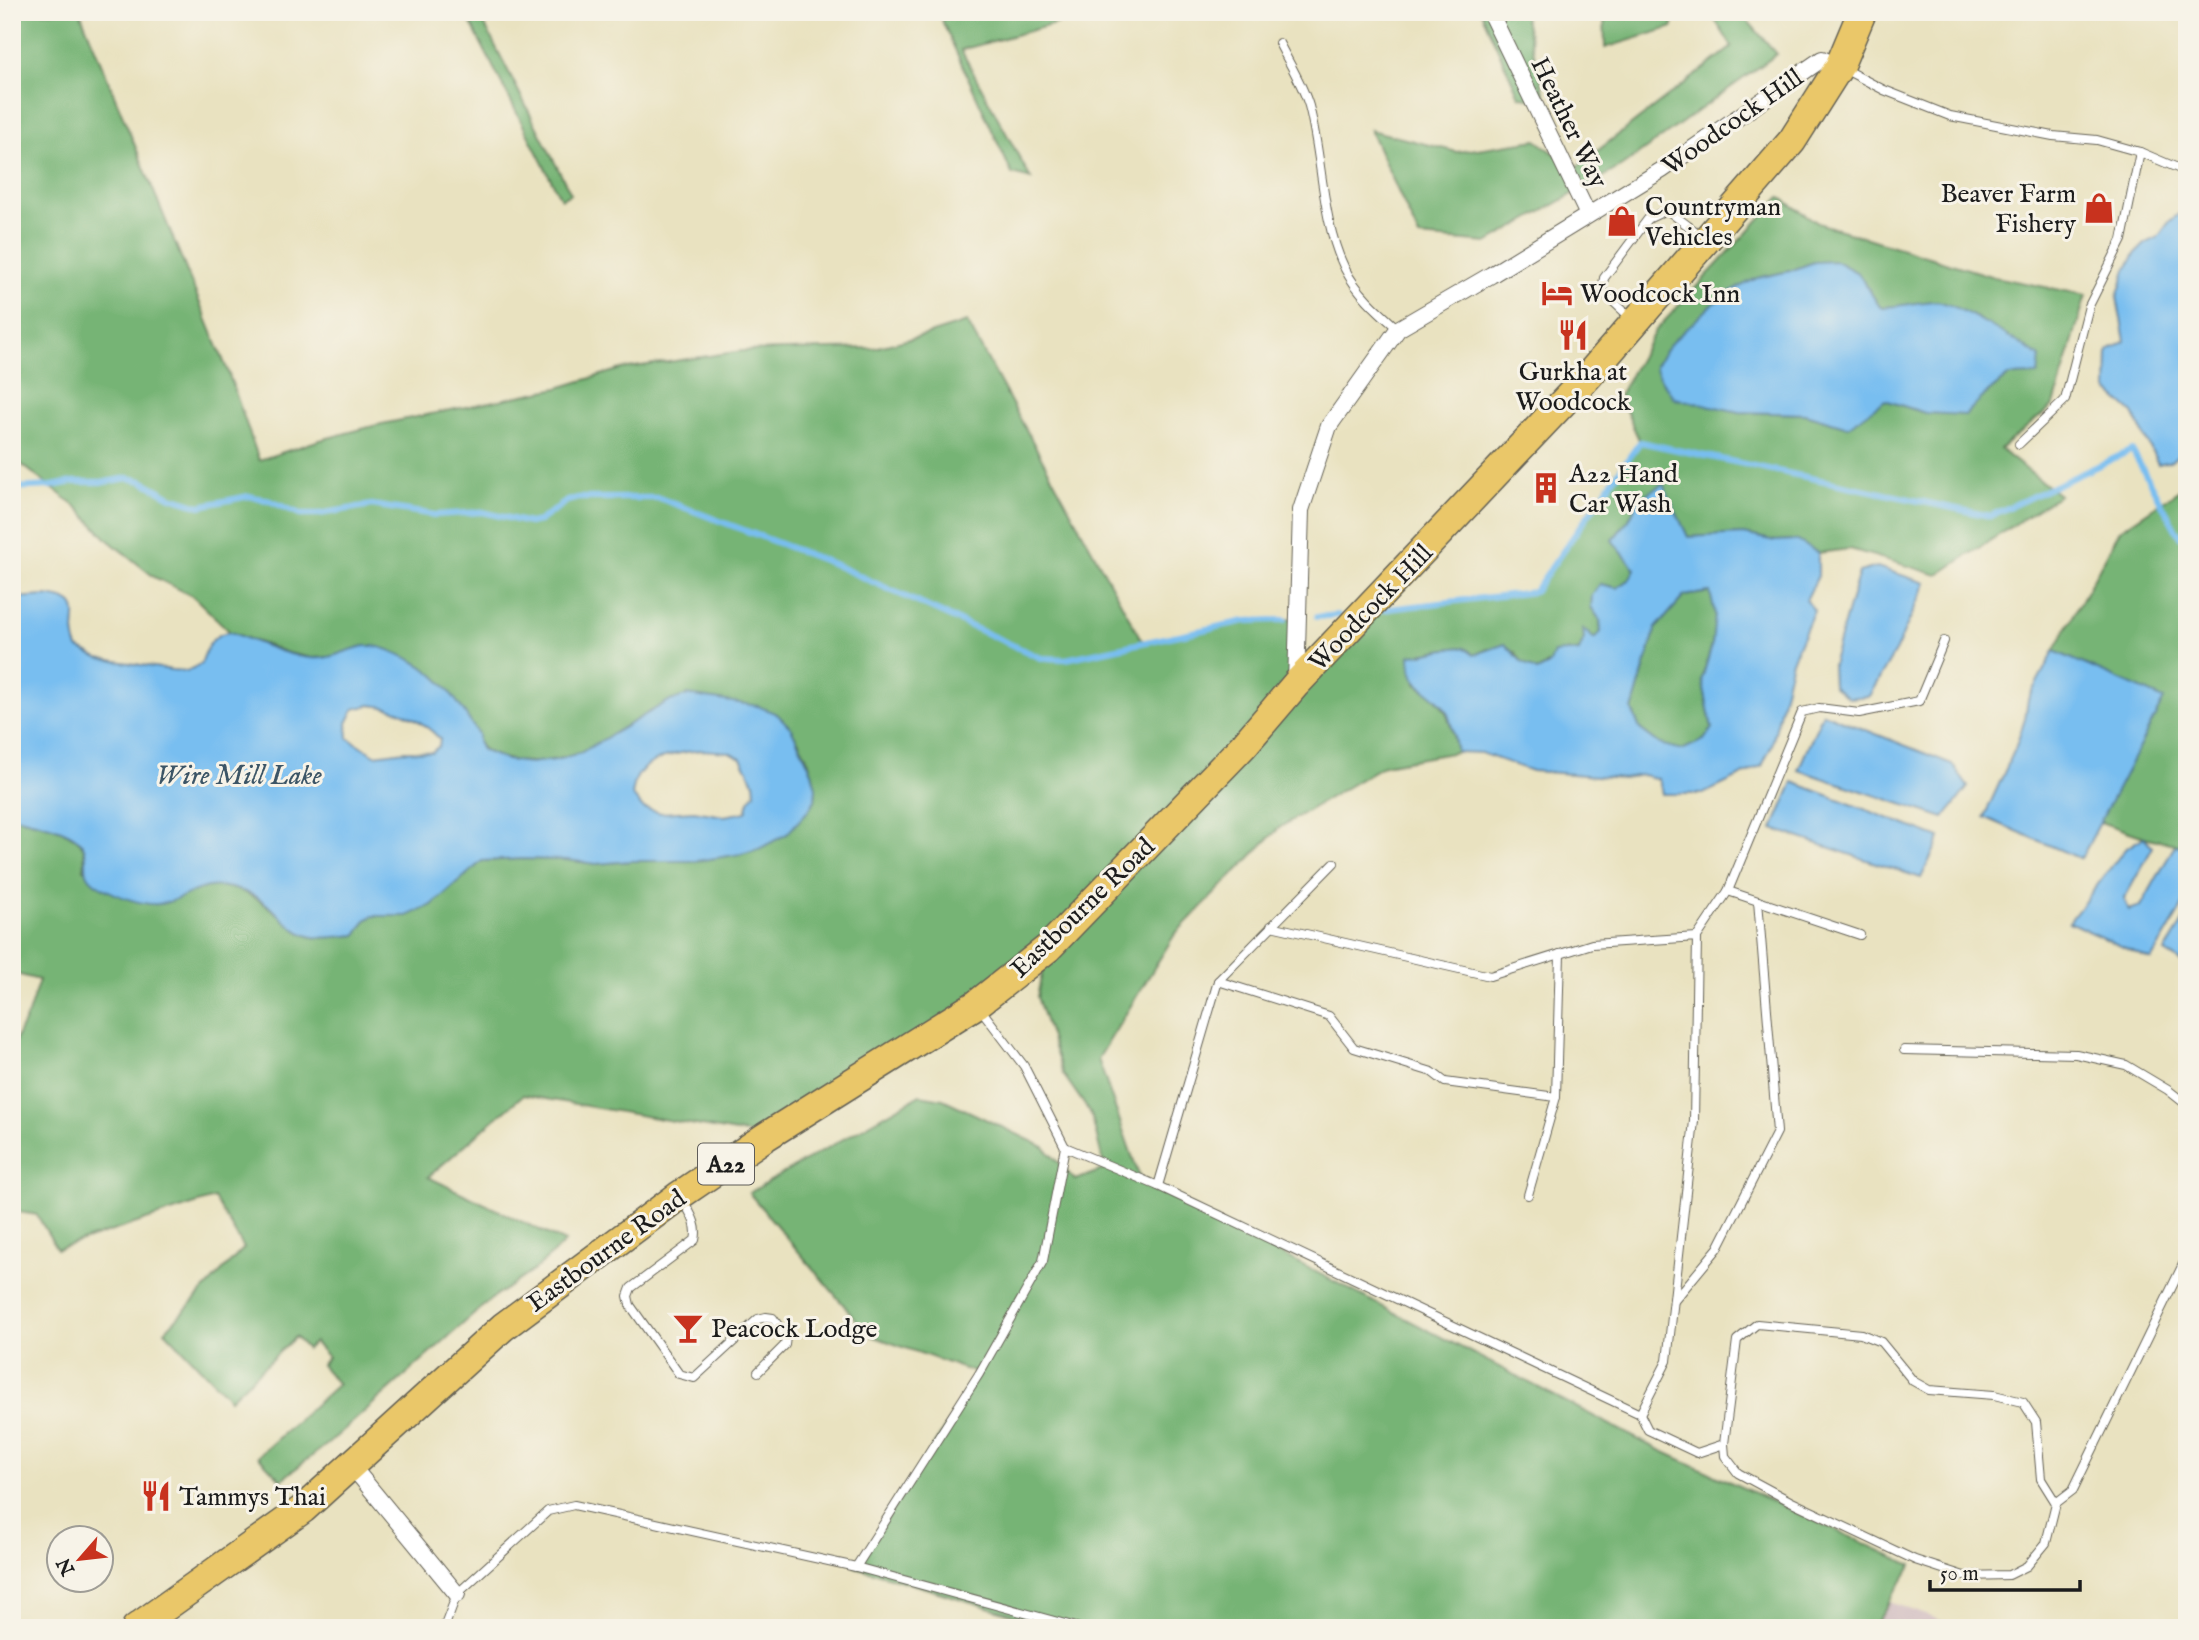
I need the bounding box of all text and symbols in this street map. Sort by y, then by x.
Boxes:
street label: Heather Way [1523,52,1615,194]
street label: Woodcock Hill [1656,61,1811,183]
place label: Beaver Farm Fishery [1940,178,2076,241]
place label: Countryman Vehicles [1644,191,1781,254]
shop icon: Beaver Farm Fishery [2082,191,2116,225]
shop icon: Countryman Vehicles [1605,204,1639,238]
hotel icon: Woodcock Inn [1540,276,1574,310]
place label: Woodcock Inn [1580,278,1740,311]
restaurant icon: Gurkha at Woodcock [1556,318,1590,352]
place label: Gurkha at Woodcock [1515,356,1632,419]
place label: A22 Hand Car Wash [1568,458,1678,521]
building icon: A22 Hand Car Wash [1529,471,1563,505]
street label: Woodcock Hill [1302,537,1441,679]
water label: Wire Mill Lake [156,759,323,794]
street label: Eastbourne Road [1004,831,1162,985]
road number: A22 [698,1144,754,1184]
street label: Eastbourne Road [521,1182,693,1320]
bar icon: Peacock Lodge [671,1311,705,1345]
place label: Peacock Lodge [711,1313,878,1346]
restaurant icon: Tammys Thai [139,1479,173,1513]
place label: Tammys Thai [179,1481,326,1514]
north arrow [46,1524,116,1594]
scale bar [1930,1549,2080,1593]
text: N [52,1553,82,1580]
text: 50 m [1940,1561,1979,1588]

